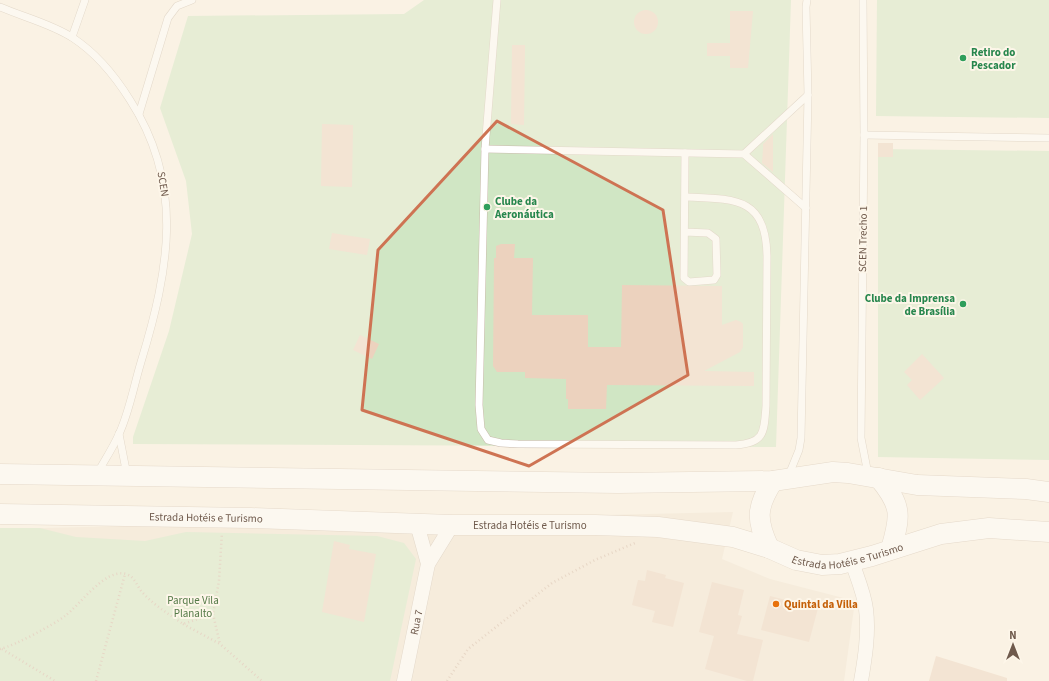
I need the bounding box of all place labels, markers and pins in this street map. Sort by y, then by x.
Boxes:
place label: Retiro do Pescador [971,45,1016,73]
marker: Retiro do Pescador [958,53,968,63]
place label: Clube da Aeronáutica [494,194,554,222]
marker: Clube da Aeronáutica [482,202,492,212]
place label: Clube da Imprensa de Brasília [865,291,955,319]
marker: Clube da Imprensa de Brasília [958,299,968,309]
place label: Quintal da Villa [784,597,858,612]
marker: Quintal da Villa [771,599,781,609]

